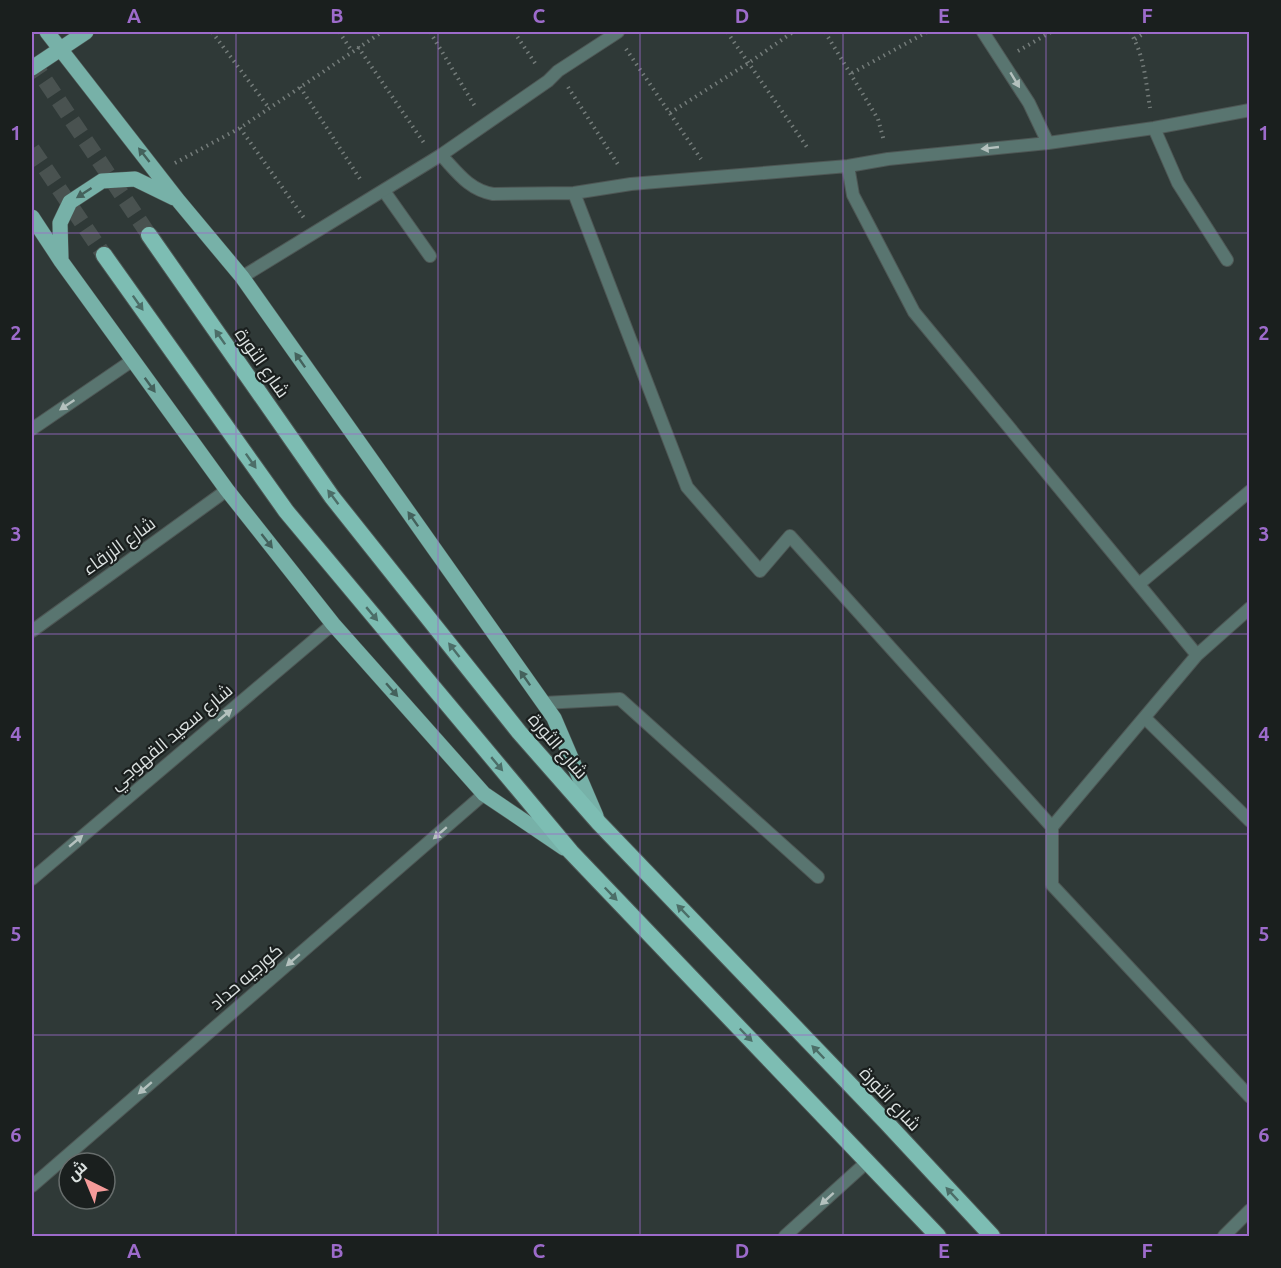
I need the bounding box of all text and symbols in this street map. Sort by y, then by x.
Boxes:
text: A [127,4,141,27]
text: B [330,4,344,27]
text: C [533,4,546,27]
text: D [735,4,749,27]
text: E [938,4,950,27]
text: F [1141,4,1153,27]
one-way arrow [1009,72,1020,88]
text: 1 [10,121,22,144]
text: 1 [1258,121,1270,144]
one-way arrow [981,143,1000,153]
one-way arrow [137,147,150,163]
one-way arrow [77,187,93,199]
one-way arrow [131,295,143,310]
text: 2 [10,321,22,344]
text: 2 [1258,321,1270,344]
street label: شارع الثورة [229,324,294,403]
one-way arrow [215,330,227,345]
one-way arrow [294,352,306,368]
one-way arrow [144,377,156,392]
one-way arrow [59,399,75,410]
one-way arrow [245,453,257,469]
one-way arrow [327,489,339,504]
one-way arrow [407,511,419,527]
street label: شارع الزرقاء [78,512,160,581]
text: 3 [10,522,22,545]
text: 3 [1258,522,1270,545]
one-way arrow [261,533,273,548]
one-way arrow [365,606,378,622]
one-way arrow [448,642,460,657]
one-way arrow [520,670,532,686]
street label: شارع سعيد القهوجي [105,679,239,797]
one-way arrow [385,682,398,697]
one-way arrow [217,709,232,722]
street label: شارع الثورة [523,709,592,784]
text: 4 [10,722,22,745]
text: 4 [1258,722,1270,745]
one-way arrow [490,756,503,771]
one-way arrow [433,826,448,839]
one-way arrow [68,835,83,848]
one-way arrow [604,887,618,902]
one-way arrow [677,904,691,918]
text: 5 [10,922,22,945]
text: 5 [1258,922,1270,945]
street label: كورجيه حداد [205,939,287,1015]
one-way arrow [285,953,300,967]
one-way arrow [739,1028,753,1042]
one-way arrow [811,1044,825,1059]
street label: شارع الثورة [854,1062,925,1136]
one-way arrow [138,1081,153,1094]
text: 6 [10,1123,22,1146]
text: 6 [1258,1123,1270,1146]
north arrow [57,1151,117,1211]
text: ش [63,1156,91,1184]
one-way arrow [945,1186,959,1201]
one-way arrow [819,1192,834,1206]
text: A [127,1239,141,1262]
text: B [330,1239,344,1262]
text: C [533,1239,546,1262]
text: D [735,1239,749,1262]
text: E [938,1239,950,1262]
text: F [1141,1239,1153,1262]

